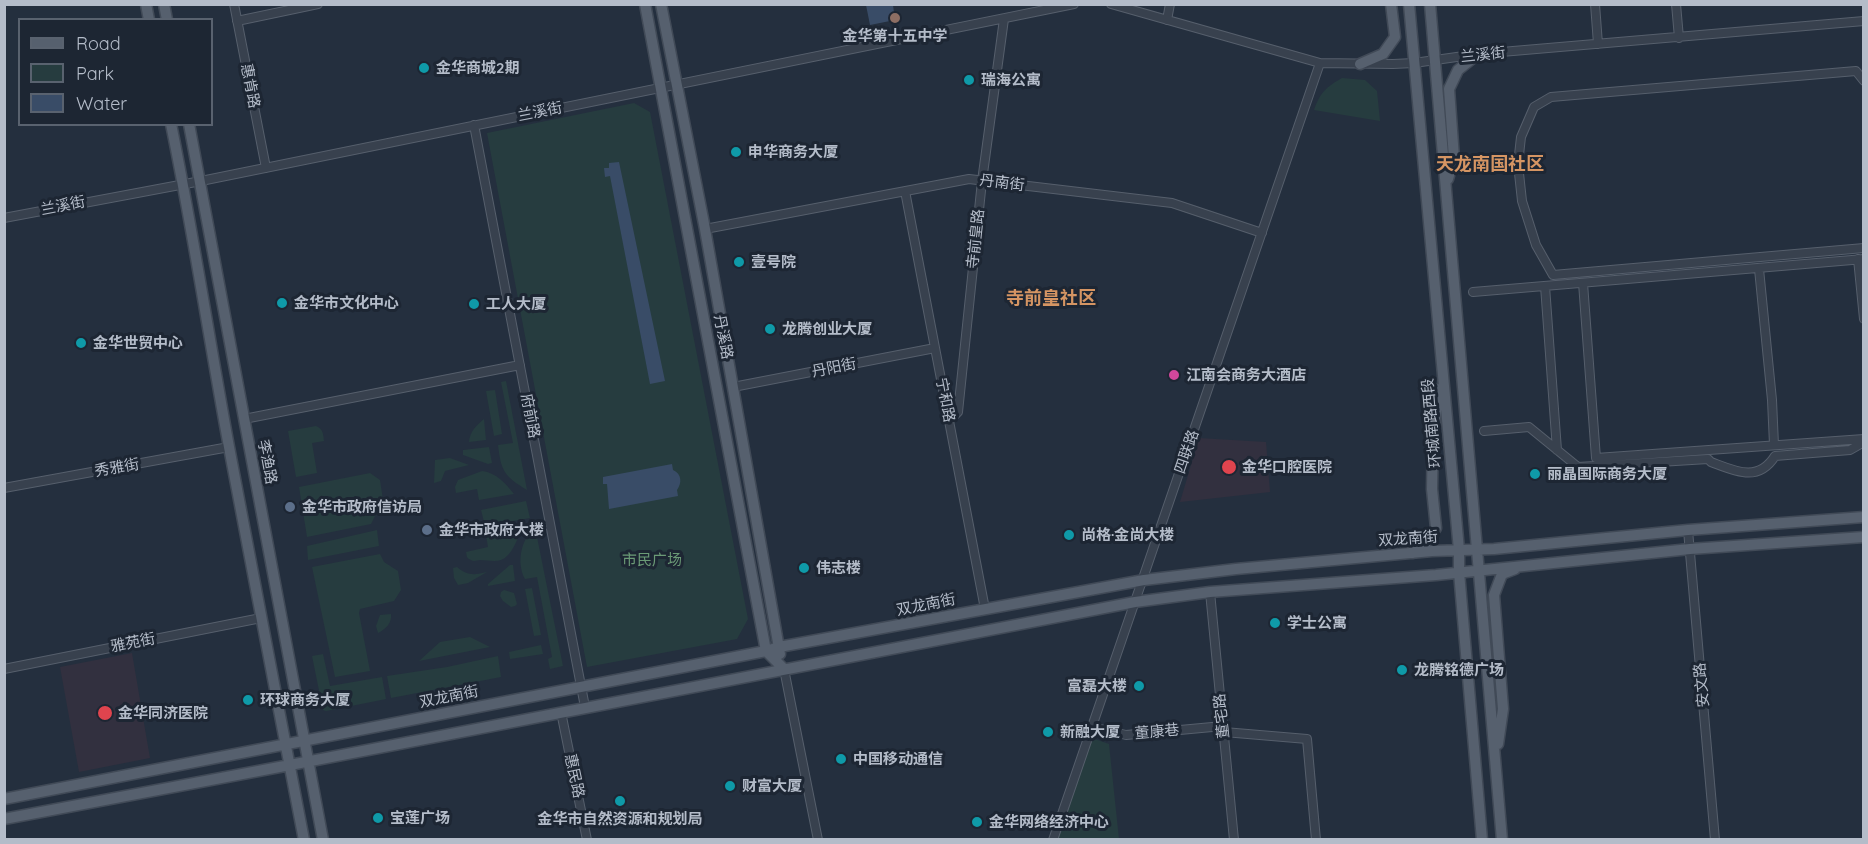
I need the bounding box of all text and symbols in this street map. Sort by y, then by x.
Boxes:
marker: 金华第十五中学 [888,11,902,25]
legend [18,18,213,126]
place label: 金华第十五中学 [843,27,947,45]
text: Road [76,32,121,55]
street label: 兰溪街 [1460,44,1506,66]
place label: 金华商城2期 [436,59,520,77]
marker: 金华商城2期 [417,61,431,75]
text: Park [76,62,114,85]
street label: 惠肯路 [237,62,263,110]
place label: 瑞海公寓 [981,71,1041,89]
marker: 瑞海公寓 [962,73,976,87]
text: Water [76,92,127,115]
street label: 兰溪街 [516,99,564,125]
place label: 申华商务大厦 [748,143,838,161]
marker: 申华商务大厦 [729,145,743,159]
district label: 天龙南国社区 [1436,154,1544,176]
street label: 丹南街 [979,171,1025,195]
street label: 兰溪街 [39,193,87,219]
street label: 寺前皇路 [964,208,988,270]
place label: 壹号院 [751,253,796,271]
marker: 壹号院 [732,255,746,269]
district label: 寺前皇社区 [1006,288,1096,310]
place label: 金华市文化中心 [294,294,399,312]
place label: 工人大厦 [486,295,546,313]
marker: 金华市文化中心 [275,296,289,310]
marker: 工人大厦 [467,297,481,311]
street label: 丹溪路 [710,313,736,361]
place label: 龙腾创业大厦 [782,320,872,338]
marker: 龙腾创业大厦 [763,322,777,336]
place label: 金华世贸中心 [93,334,183,352]
marker: 金华世贸中心 [74,336,88,350]
street label: 丹阳街 [810,355,858,381]
place label: 江南会商务大酒店 [1186,366,1306,384]
marker: 江南会商务大酒店 [1167,368,1181,382]
street label: 宁和路 [932,376,958,424]
street label: 环城南路西段 [1419,377,1445,469]
street label: 府前路 [517,392,543,440]
street label: 四联路 [1171,428,1203,476]
street label: 李渔路 [254,438,280,486]
street label: 秀雅街 [93,455,141,481]
marker: 金华口腔医院 [1220,458,1238,476]
place label: 金华口腔医院 [1242,458,1332,476]
place label: 丽晶国际商务大厦 [1547,465,1667,483]
marker: 丽晶国际商务大厦 [1528,467,1542,481]
place label: 金华市政府信访局 [302,498,422,516]
marker: 金华市政府信访局 [283,500,297,514]
place label: 金华市政府大楼 [439,521,544,539]
marker: 金华市政府大楼 [420,523,434,537]
place label: 尚格·金尚大楼 [1081,526,1174,544]
marker: 尚格·金尚大楼 [1062,528,1076,542]
street label: 双龙南街 [1377,528,1439,550]
park label: 市民广场 [622,551,682,569]
place label: 伟志楼 [816,559,861,577]
marker: 伟志楼 [797,561,811,575]
street label: 双龙南街 [895,590,957,620]
place label: 学士公寓 [1287,614,1347,632]
marker: 学士公寓 [1268,616,1282,630]
street label: 雅苑街 [109,630,157,656]
place label: 龙腾铭德广场 [1414,661,1504,679]
street label: 安文路 [1691,662,1713,708]
marker: 龙腾铭德广场 [1395,663,1409,677]
place label: 富磊大楼 [1067,677,1127,695]
marker: 富磊大楼 [1132,679,1146,693]
street label: 双龙南街 [418,682,480,712]
place label: 环球商务大厦 [260,691,350,709]
marker: 环球商务大厦 [241,693,255,707]
street label: 董宅路 [1211,693,1233,739]
marker: 金华同济医院 [96,704,114,722]
place label: 金华同济医院 [118,704,208,722]
street label: 董康巷 [1134,721,1180,743]
place label: 新融大厦 [1060,723,1120,741]
marker: 新融大厦 [1041,725,1055,739]
place label: 中国移动通信 [853,750,943,768]
street label: 惠民路 [561,752,587,800]
marker: 中国移动通信 [834,752,848,766]
place label: 财富大厦 [742,777,802,795]
marker: 财富大厦 [723,779,737,793]
marker: 金华市自然资源和规划局 [613,794,627,808]
place label: 宝莲广场 [390,809,450,827]
place label: 金华市自然资源和规划局 [538,810,702,828]
marker: 宝莲广场 [371,811,385,825]
place label: 金华网络经济中心 [989,813,1109,831]
marker: 金华网络经济中心 [970,815,984,829]

